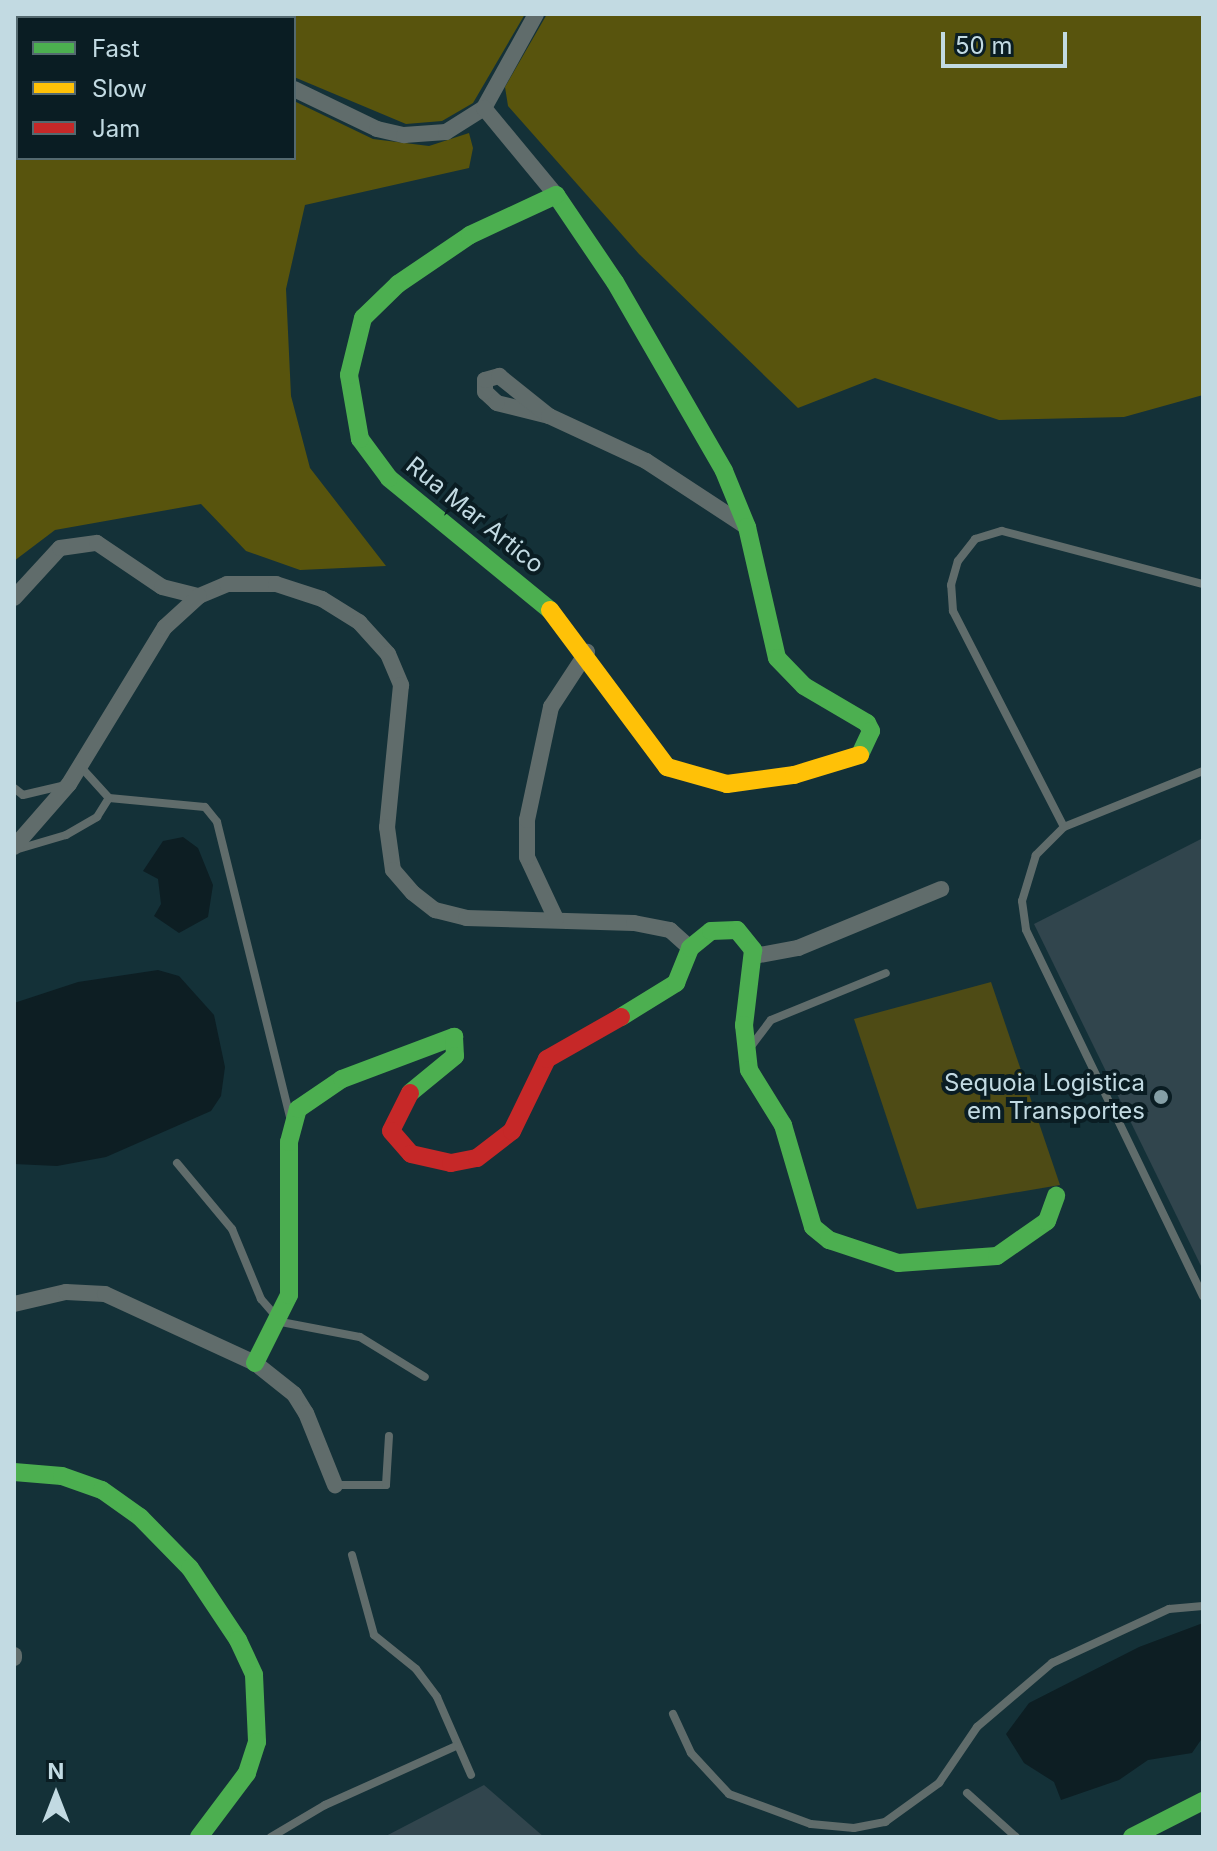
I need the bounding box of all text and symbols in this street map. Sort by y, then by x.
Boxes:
legend [16,16,296,160]
scale bar [945,16,1071,66]
text: 50 m [955,31,1013,60]
text: Fast [92,34,140,63]
text: Slow [92,74,147,103]
text: Jam [92,114,140,143]
street label: Rua Mar Artico [400,451,550,579]
place label: Sequoia Logistica em Transportes [944,1069,1145,1125]
marker: Sequoia Logistica em Transportes [1152,1088,1170,1106]
north arrow [16,1755,96,1835]
text: N [48,1758,64,1784]

